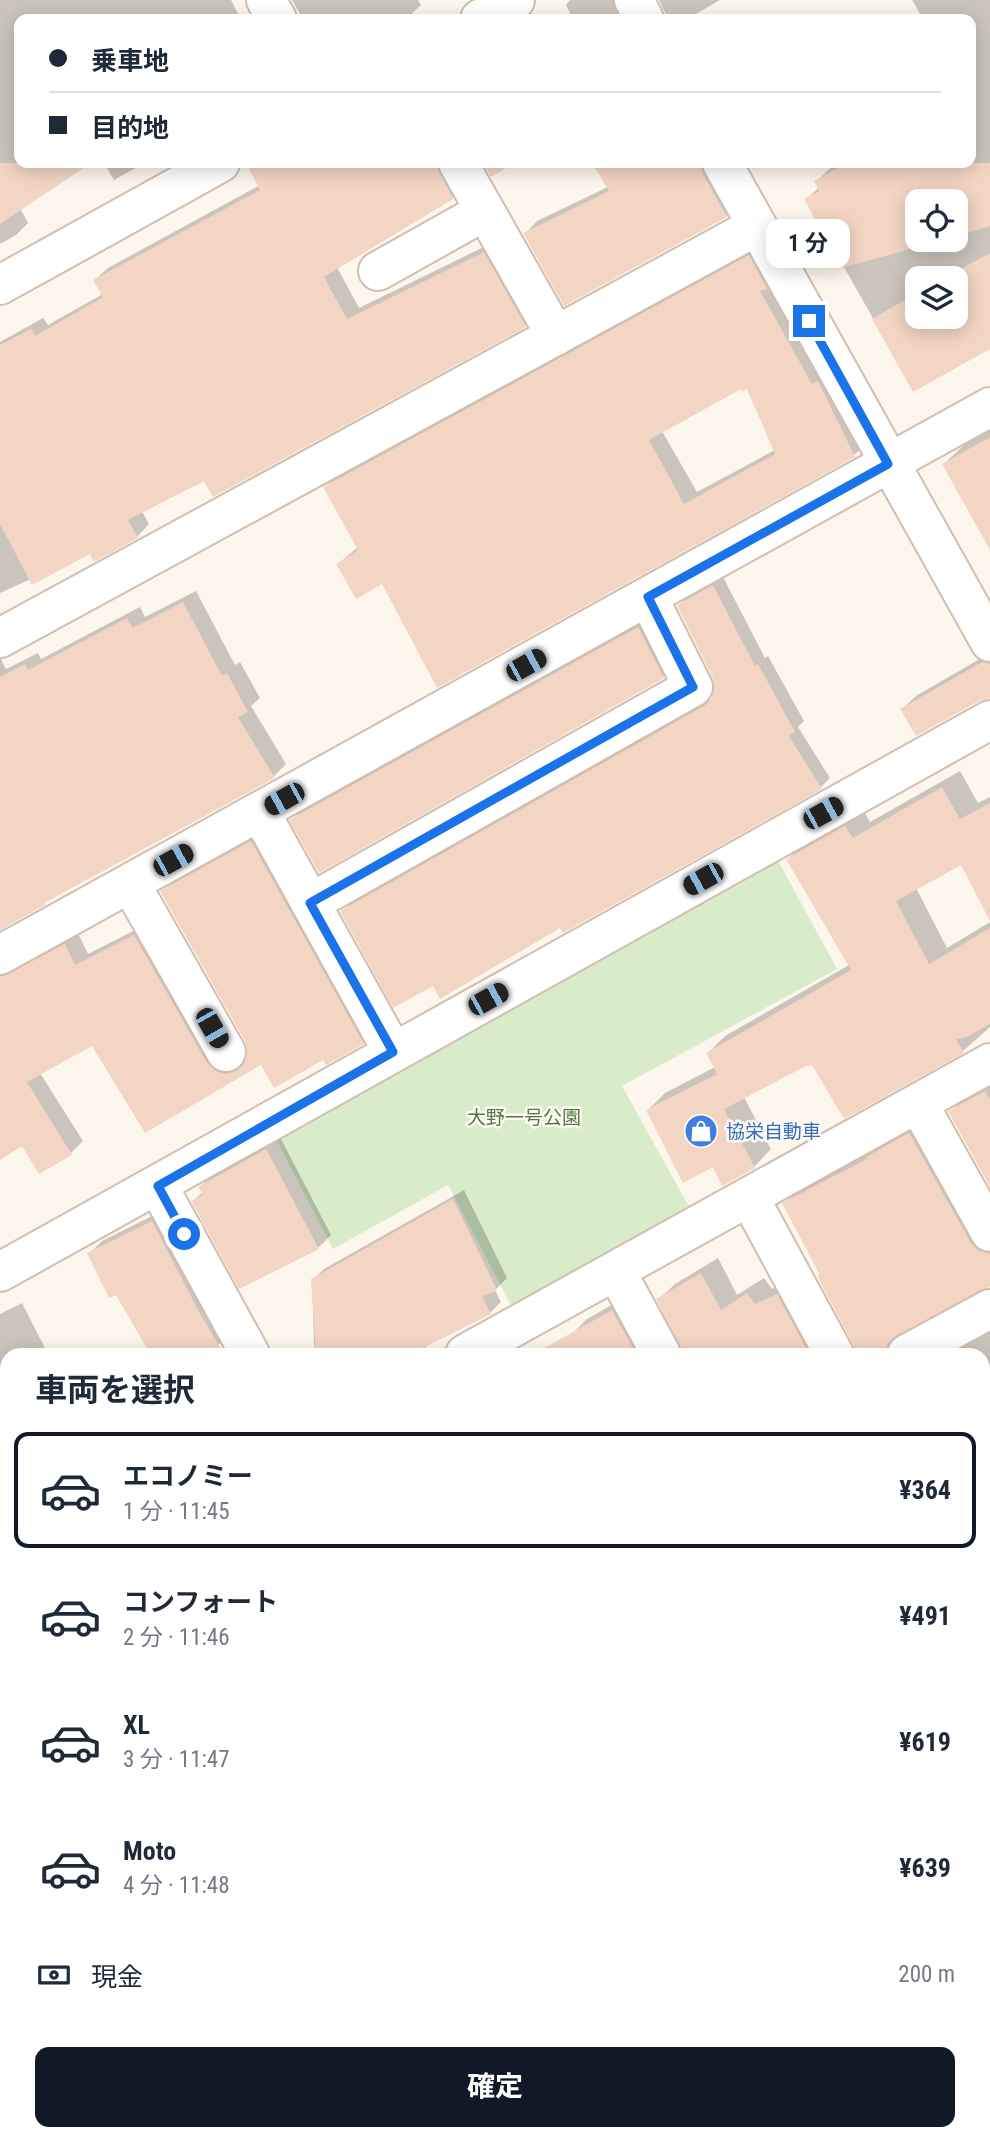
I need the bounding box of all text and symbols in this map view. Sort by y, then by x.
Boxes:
text: 乗車地 [91,46,169,76]
text: 目的地 [91,113,169,143]
map controls [905,189,968,329]
button: locate [905,189,968,252]
callout: 1 分 [767,219,851,268]
text: 1 分 [788,230,828,257]
button: layers [905,266,968,329]
route end [793,305,825,337]
car [503,646,550,684]
car [261,780,308,818]
car [800,794,847,832]
car [150,841,197,879]
car [680,860,727,898]
car [465,980,512,1018]
car [193,1005,232,1051]
park label: 大野一号公園 [467,1106,581,1129]
shop icon: 協栄自動車 [682,1112,720,1150]
place label: 協栄自動車 [726,1120,821,1143]
route start [168,1218,200,1250]
text: 車両を選択 [35,1371,195,1409]
icon: car [39,1459,102,1522]
text: エコノミー [123,1461,253,1491]
text: ¥364 [899,1475,951,1505]
text: 1 分 · 11:45 [123,1498,230,1525]
icon: car [39,1585,102,1648]
text: コンフォート [123,1587,278,1617]
text: ¥491 [899,1601,951,1631]
text: 2 分 · 11:46 [123,1624,230,1651]
text: XL [123,1710,150,1740]
icon: car [39,1711,102,1774]
text: ¥619 [899,1727,951,1757]
text: 3 分 · 11:47 [123,1746,230,1773]
text: Moto [123,1836,176,1866]
icon: car [39,1837,102,1900]
text: ¥639 [899,1853,951,1883]
text: 4 分 · 11:48 [123,1872,230,1899]
icon: cash [35,1956,73,1994]
text: 200 m [898,1961,955,1988]
text: 現金 [91,1962,143,1992]
button: 確定 [35,2047,955,2127]

